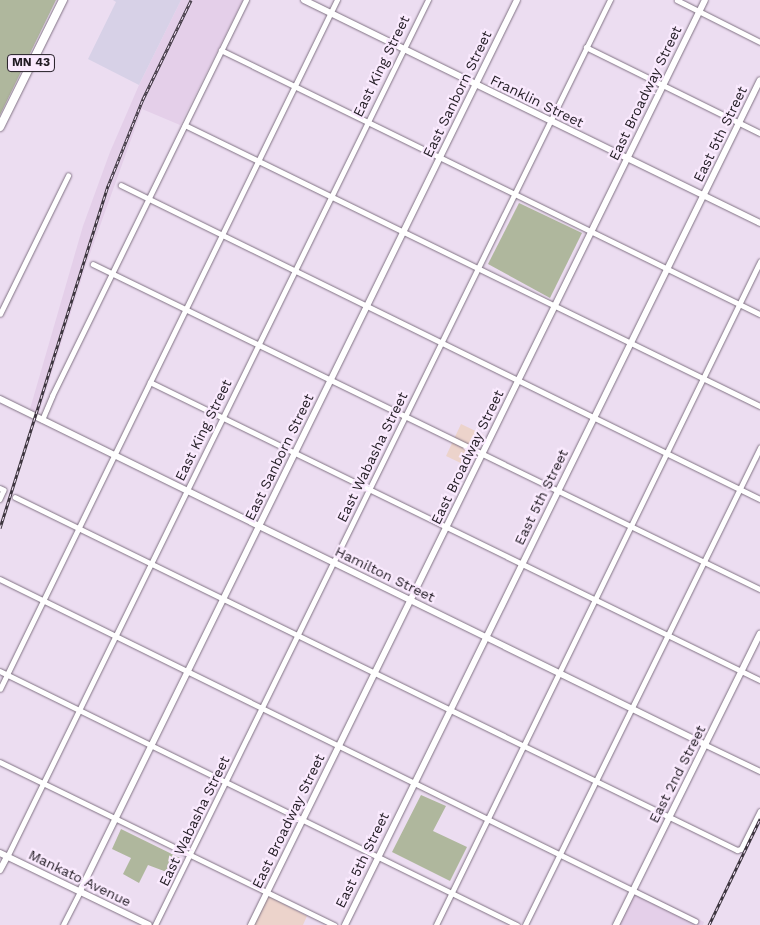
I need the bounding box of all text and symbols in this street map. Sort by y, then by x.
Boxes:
street label: East King Street [349,13,413,119]
street label: East Broadway Street [605,23,685,163]
street label: East Sanborn Street [419,28,495,160]
road number: MN 43 [6,54,56,72]
street label: Franklin Street [488,71,586,131]
street label: East 5th Street [690,83,750,185]
street label: East King Street [171,377,235,483]
street label: East Broadway Street [427,387,507,527]
street label: East Wabasha Street [333,389,411,525]
street label: East Sanborn Street [241,391,317,523]
street label: East 5th Street [511,446,571,548]
street label: Hamilton Street [332,543,438,605]
street label: East 2nd Street [645,722,709,826]
street label: East Broadway Street [248,751,328,891]
street label: East Wabasha Street [155,753,233,889]
street label: East 5th Street [332,809,392,911]
street label: Mankato Avenue [26,846,134,910]

